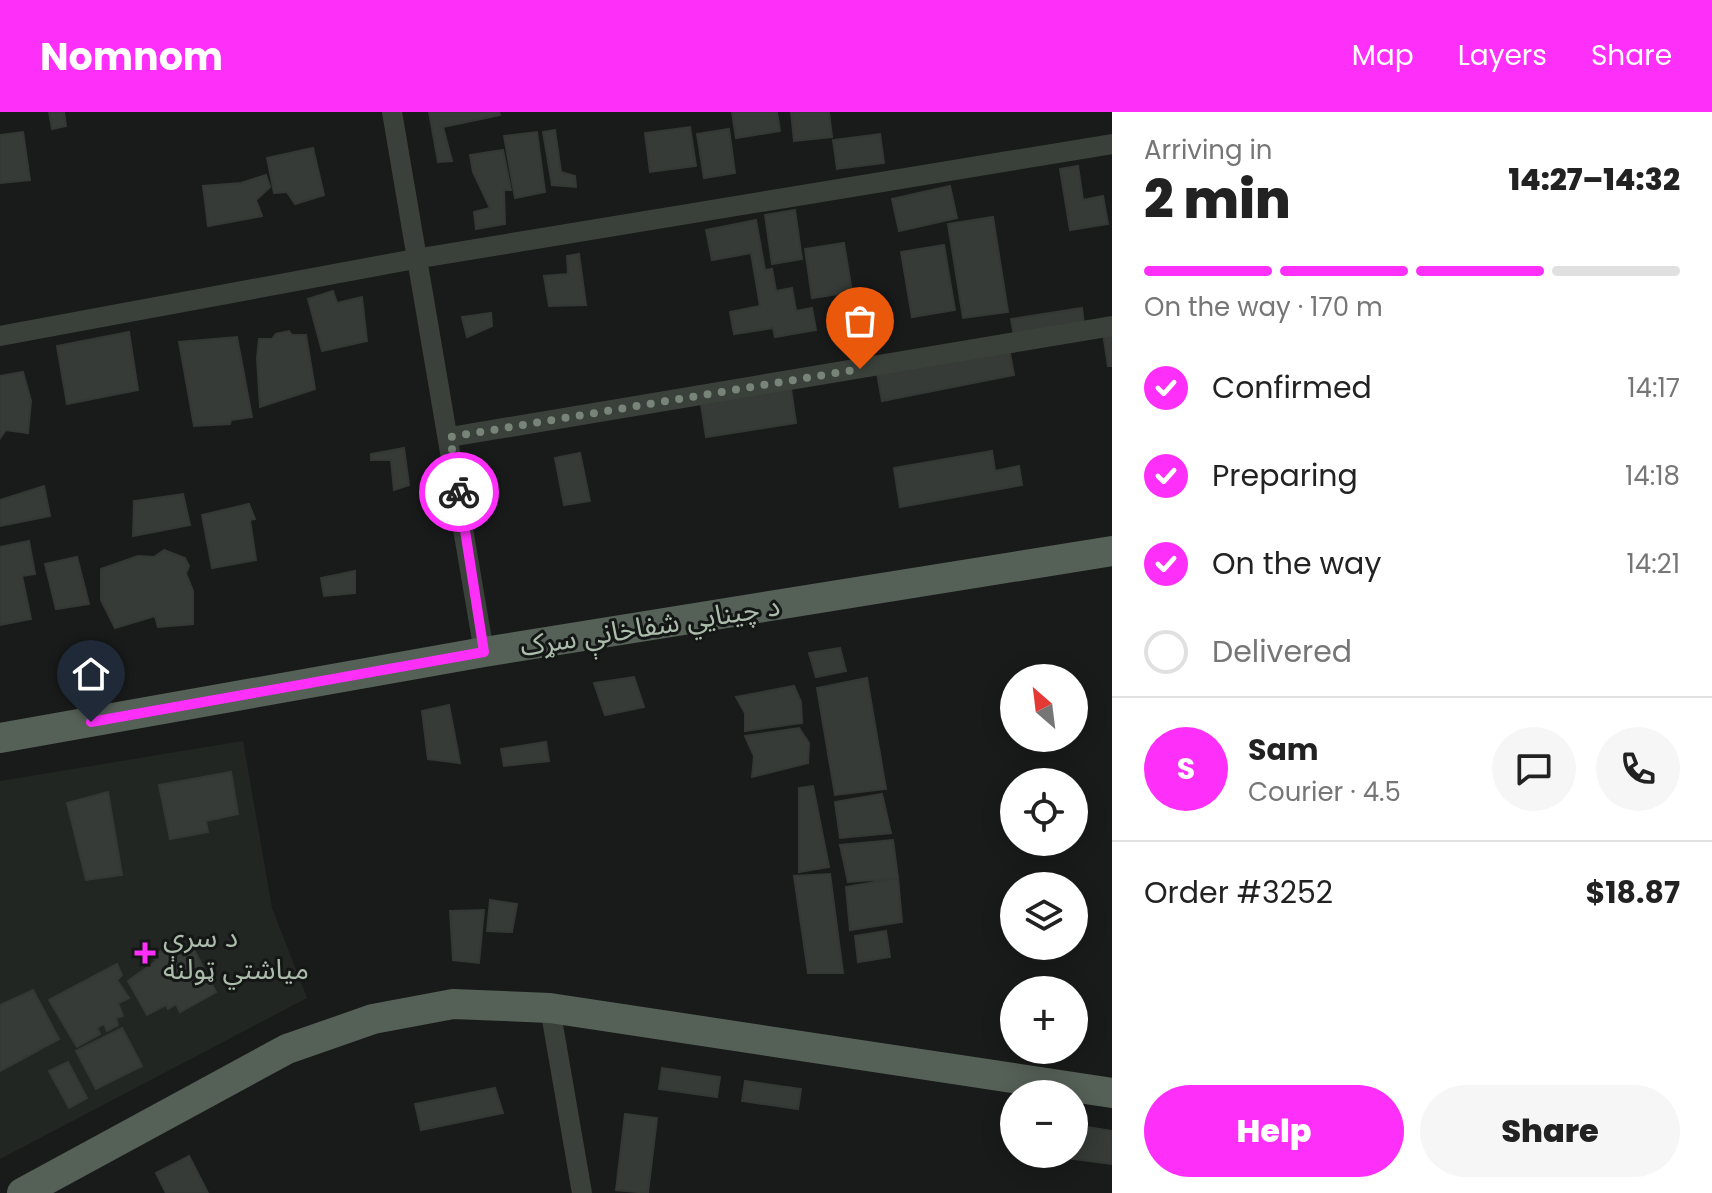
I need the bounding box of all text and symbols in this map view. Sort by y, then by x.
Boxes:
text: Nomnom [40,30,223,83]
text: Map [1352,36,1414,75]
text: Layers [1458,36,1547,75]
text: Share [1591,36,1672,75]
text: Arriving in [1144,132,1273,168]
text: 14:27–14:32 [1508,158,1680,201]
text: 2 min [1144,163,1291,236]
pin [826,287,894,369]
text: On the way · 170 m [1144,289,1383,325]
icon: bag [838,299,882,343]
icon: check [1144,366,1188,410]
text: Confirmed [1212,366,1372,409]
text: 14:17 [1627,370,1680,406]
courier [419,452,499,532]
icon: check [1144,454,1188,498]
text: Preparing [1212,454,1358,497]
text: 14:18 [1625,458,1680,494]
icon: bike [437,470,481,514]
icon: check [1144,542,1188,586]
text: On the way [1212,542,1381,585]
text: 14:21 [1627,546,1680,582]
street label: د چينايي شفاخانې سړک [517,586,784,671]
text: Delivered [1212,630,1352,673]
pin [57,640,125,722]
icon: home [69,652,113,696]
north arrow [1000,664,1088,752]
map controls [1000,664,1088,1168]
button: chat [1492,727,1576,811]
button: phone [1596,727,1680,811]
text: Sam [1248,728,1319,771]
text: S [1177,747,1195,790]
button: locate [1000,768,1088,856]
text: Courier · 4.5 [1248,774,1401,810]
text: Order #3252 [1144,871,1333,914]
text: $18.87 [1586,871,1680,914]
button: layers [1000,872,1088,960]
place label: د سرې مياشتي ټولنه [163,918,309,990]
marker: د سرې مياشتي ټولنه [134,942,156,964]
button: + [1000,976,1088,1064]
button: − [1000,1080,1088,1168]
button: Help [1144,1085,1404,1177]
button: Share [1420,1085,1680,1177]

